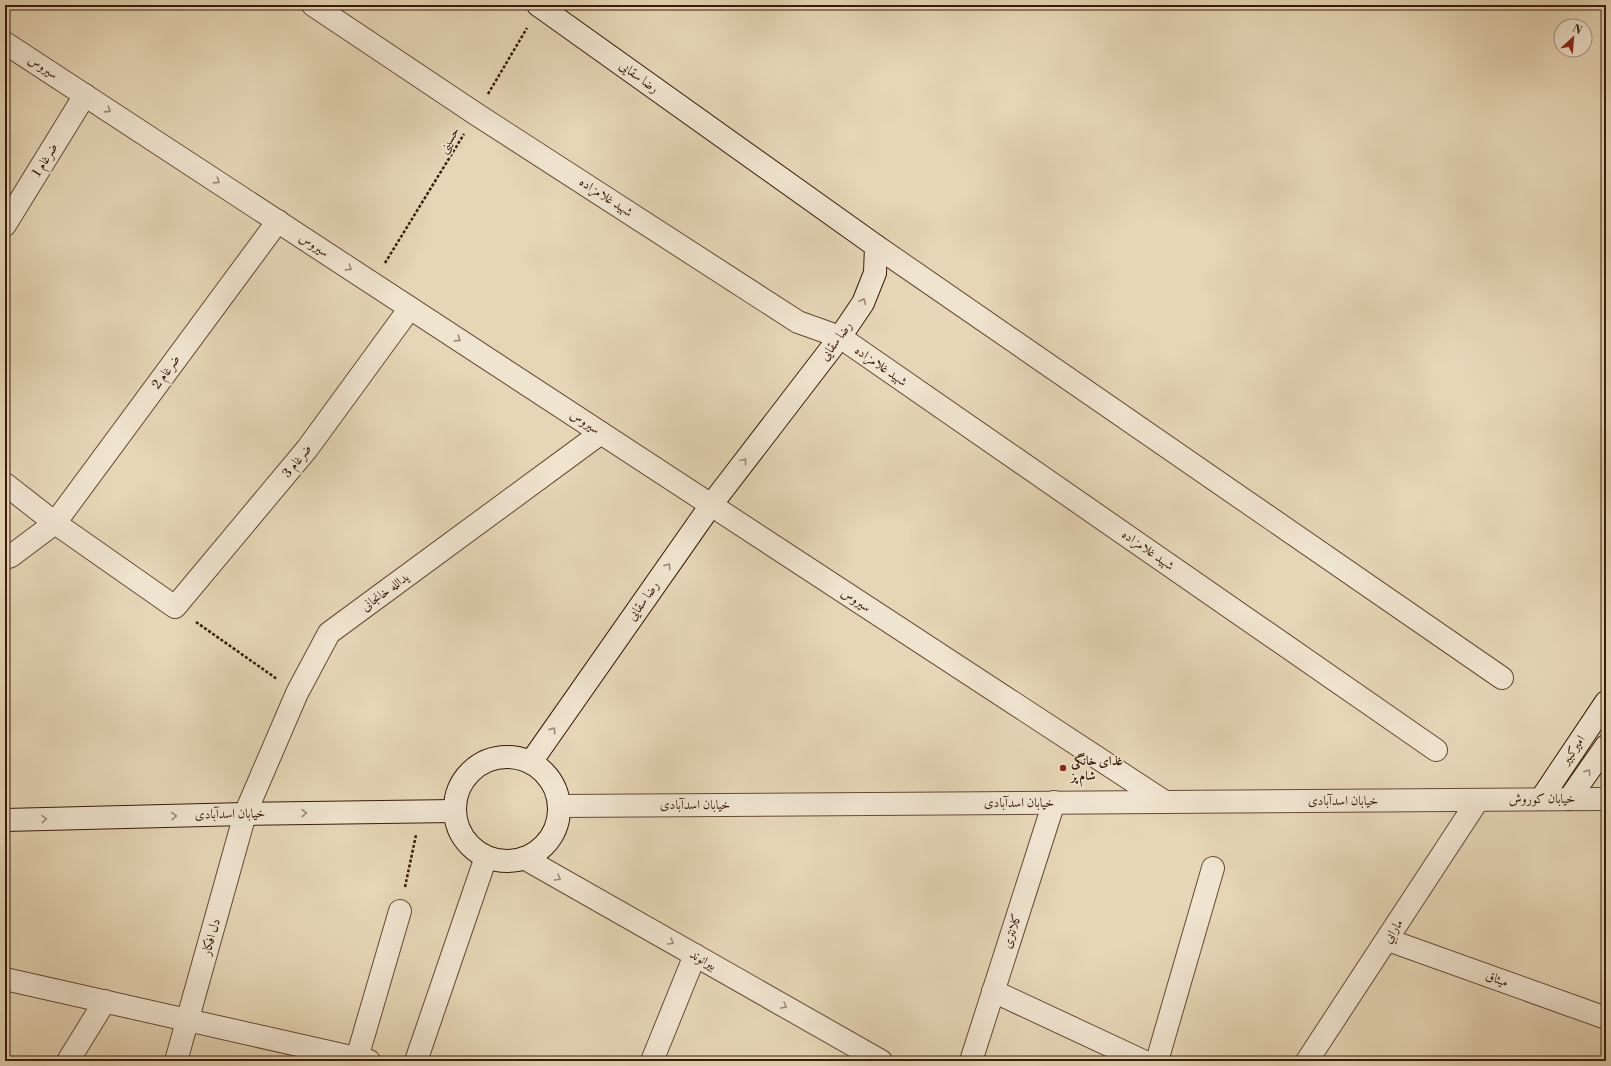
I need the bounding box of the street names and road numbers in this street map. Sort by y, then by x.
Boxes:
street label: سیروس [25,51,61,83]
street label: رضا سقایی [616,57,662,97]
street label: حسینی [435,124,464,157]
street label: ضرغام 1 [29,140,64,181]
street label: شهید غلامزاده [576,174,636,221]
street label: سیروس [296,229,332,261]
street label: رضا سقایی [816,318,856,364]
street label: شهید غلامزاده [851,342,910,391]
street label: ضرغام 2 [148,352,186,394]
street label: سیروس [567,406,603,438]
street label: ضرغام 3 [279,441,318,483]
street label: شهید غلامزاده [1118,526,1177,575]
street label: یدالله خانجانی [358,569,412,615]
street label: رضا سقایی [624,578,662,624]
street label: سیروس [838,584,874,616]
street label: امیرکبیر [1556,732,1589,769]
street label: خیابان کوروش [1509,791,1575,807]
street label: خیابان اسدآبادی [1308,793,1378,809]
street label: خیابان اسدآبادی [984,795,1054,811]
street label: خیابان اسدآبادی [660,797,730,813]
street label: خیابان اسدآبادی [195,805,265,823]
street label: کلانتری [999,912,1025,950]
street label: مارابي [1379,916,1409,948]
street label: دل افکار [198,917,224,959]
street label: بیرانوند [687,946,719,974]
street label: میثاق [1483,967,1511,991]

